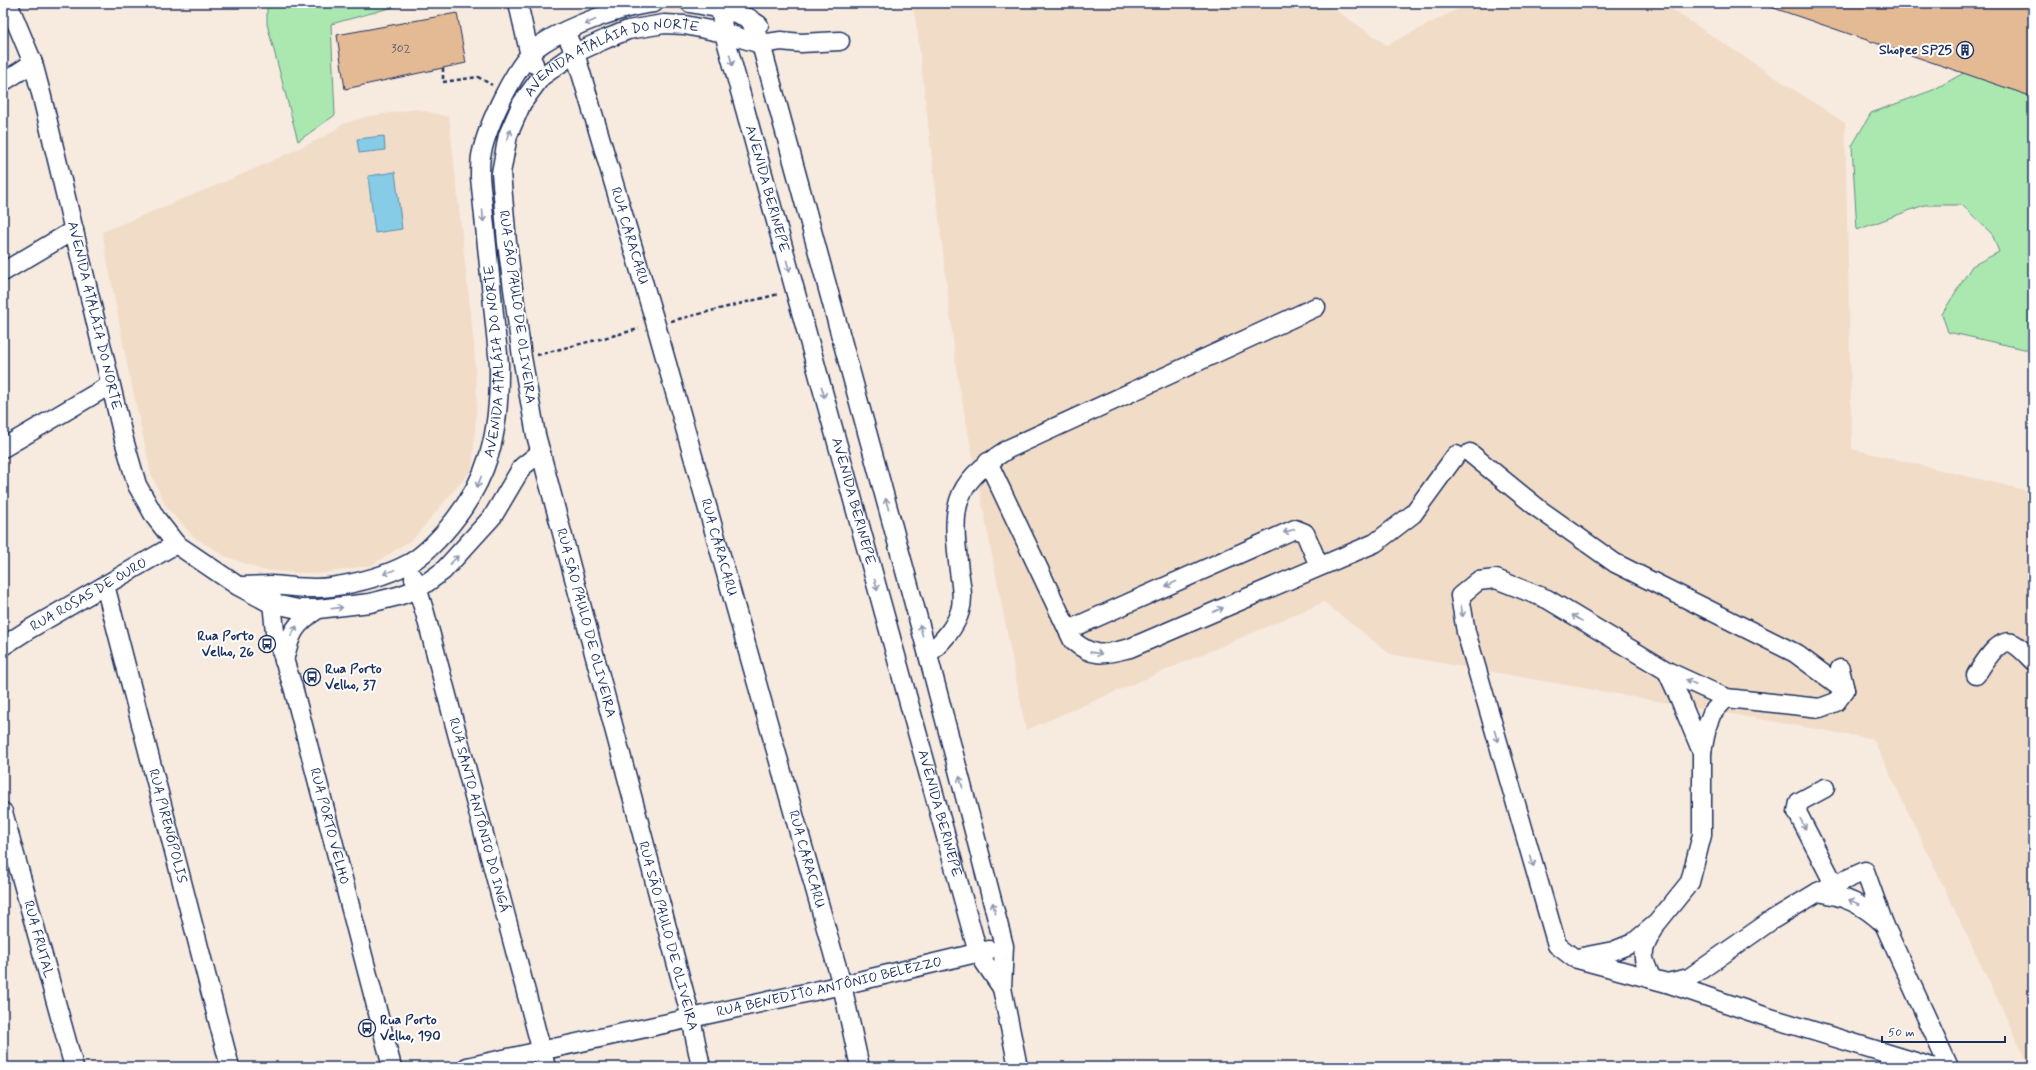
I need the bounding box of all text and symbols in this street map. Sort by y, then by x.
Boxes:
street label: AVENIDA ATALÁIA DO NORTE [521,15,701,100]
one-way arrow [584,18,596,26]
building icon: Shopee SP25 [1955,40,1975,60]
house number: 302 [391,41,411,57]
place label: Shopee SP25 [1879,41,1953,59]
one-way arrow [728,53,736,66]
street label: AVENIDA BERINEPE [741,123,793,255]
one-way arrow [505,129,513,141]
street label: RUA CARACARU [606,185,652,287]
one-way arrow [479,209,486,222]
street label: RUA SÃO PAULO DE OLIVEIRA [495,209,539,405]
street label: AVENIDA ATALÁIA DO NORTE [63,219,126,412]
one-way arrow [785,260,793,273]
street label: AVENIDA ATALÁIA DO NORTE [480,264,508,460]
one-way arrow [820,385,827,398]
street label: AVENIDA BERINEPE [827,436,879,567]
one-way arrow [475,476,482,488]
street label: RUA CARACARU [696,496,741,598]
one-way arrow [883,498,890,511]
street label: RUA SÃO PAULO DE OLIVEIRA [552,526,620,720]
one-way arrow [1283,528,1296,535]
street label: RUA ROSAS DE OURO [27,554,151,636]
one-way arrow [449,555,459,565]
one-way arrow [384,569,396,577]
one-way arrow [873,578,881,591]
one-way arrow [1165,581,1177,588]
one-way arrow [330,604,343,612]
one-way arrow [1458,604,1466,617]
one-way arrow [1211,606,1223,613]
one-way arrow [1572,614,1583,622]
one-way arrow [917,623,924,636]
one-way arrow [290,625,298,637]
place label: Rua Porto Velho, 26 [197,627,254,661]
bus stop icon: Rua Porto Velho, 26 [257,634,277,654]
one-way arrow [1090,649,1103,657]
place label: Rua Porto Velho, 37 [325,660,382,694]
bus stop icon: Rua Porto Velho, 37 [302,667,322,687]
one-way arrow [1685,678,1697,685]
street label: RUA SANTO ANTÔNIO DO INGÁ [444,716,513,915]
one-way arrow [1493,730,1500,743]
street label: AVENIDA BERINEPE [913,748,966,879]
street label: RUA PORTO VELHO [305,766,353,887]
street label: RUA PIRENÓPOLIS [144,767,191,885]
one-way arrow [957,776,964,789]
street label: RUA CARACARU [784,808,829,910]
one-way arrow [1800,817,1807,829]
street label: RUA SÃO PAULO DE OLIVEIRA [634,839,702,1033]
one-way arrow [1529,854,1536,867]
street label: RUA FRUTAL [19,898,58,980]
one-way arrow [1848,898,1860,905]
one-way arrow [990,902,997,915]
street label: RUA BENEDITO ANTÔNIO BELEZZO [715,952,944,1021]
place label: Rua Porto Velho, 190 [380,1011,441,1045]
bus stop icon: Rua Porto Velho, 190 [357,1018,377,1038]
scale bar [1882,1018,2005,1044]
text: 50 m [1888,1025,1915,1041]

